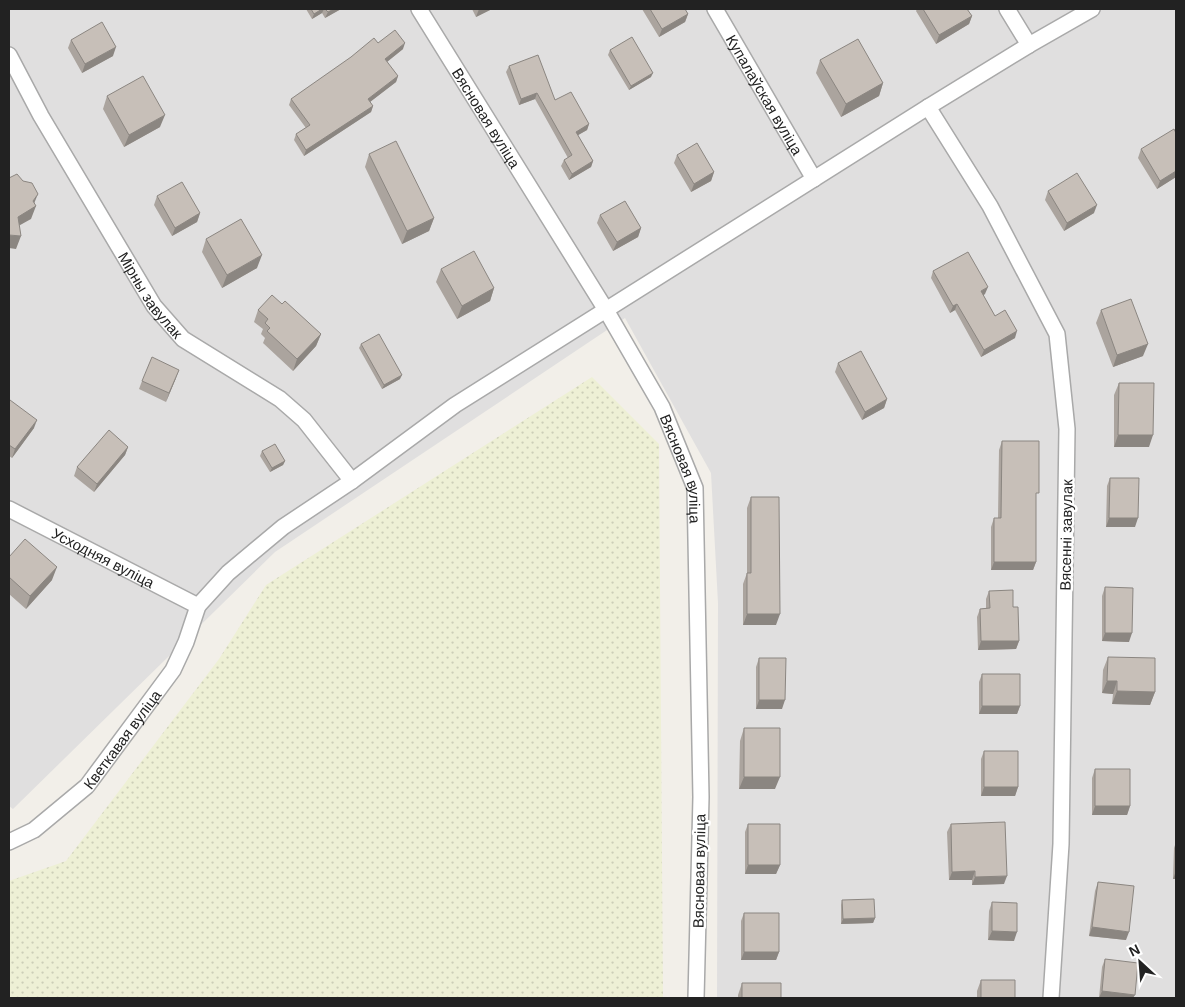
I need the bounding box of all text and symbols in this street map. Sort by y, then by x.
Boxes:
street label: Купалаўская вуліца [723,31,807,158]
street label: Вясновая вуліца [449,65,524,171]
street label: Мірны завулак [115,249,187,342]
street label: Вясновая вуліца [657,412,704,524]
street label: Вясенні завулак [1057,479,1075,591]
street label: Усходняя вуліца [49,524,158,591]
street label: Кветкавая вуліца [80,686,164,792]
street label: Вясновая вуліца [690,813,709,928]
north arrow [1115,937,1165,987]
text: N [1126,941,1142,960]

